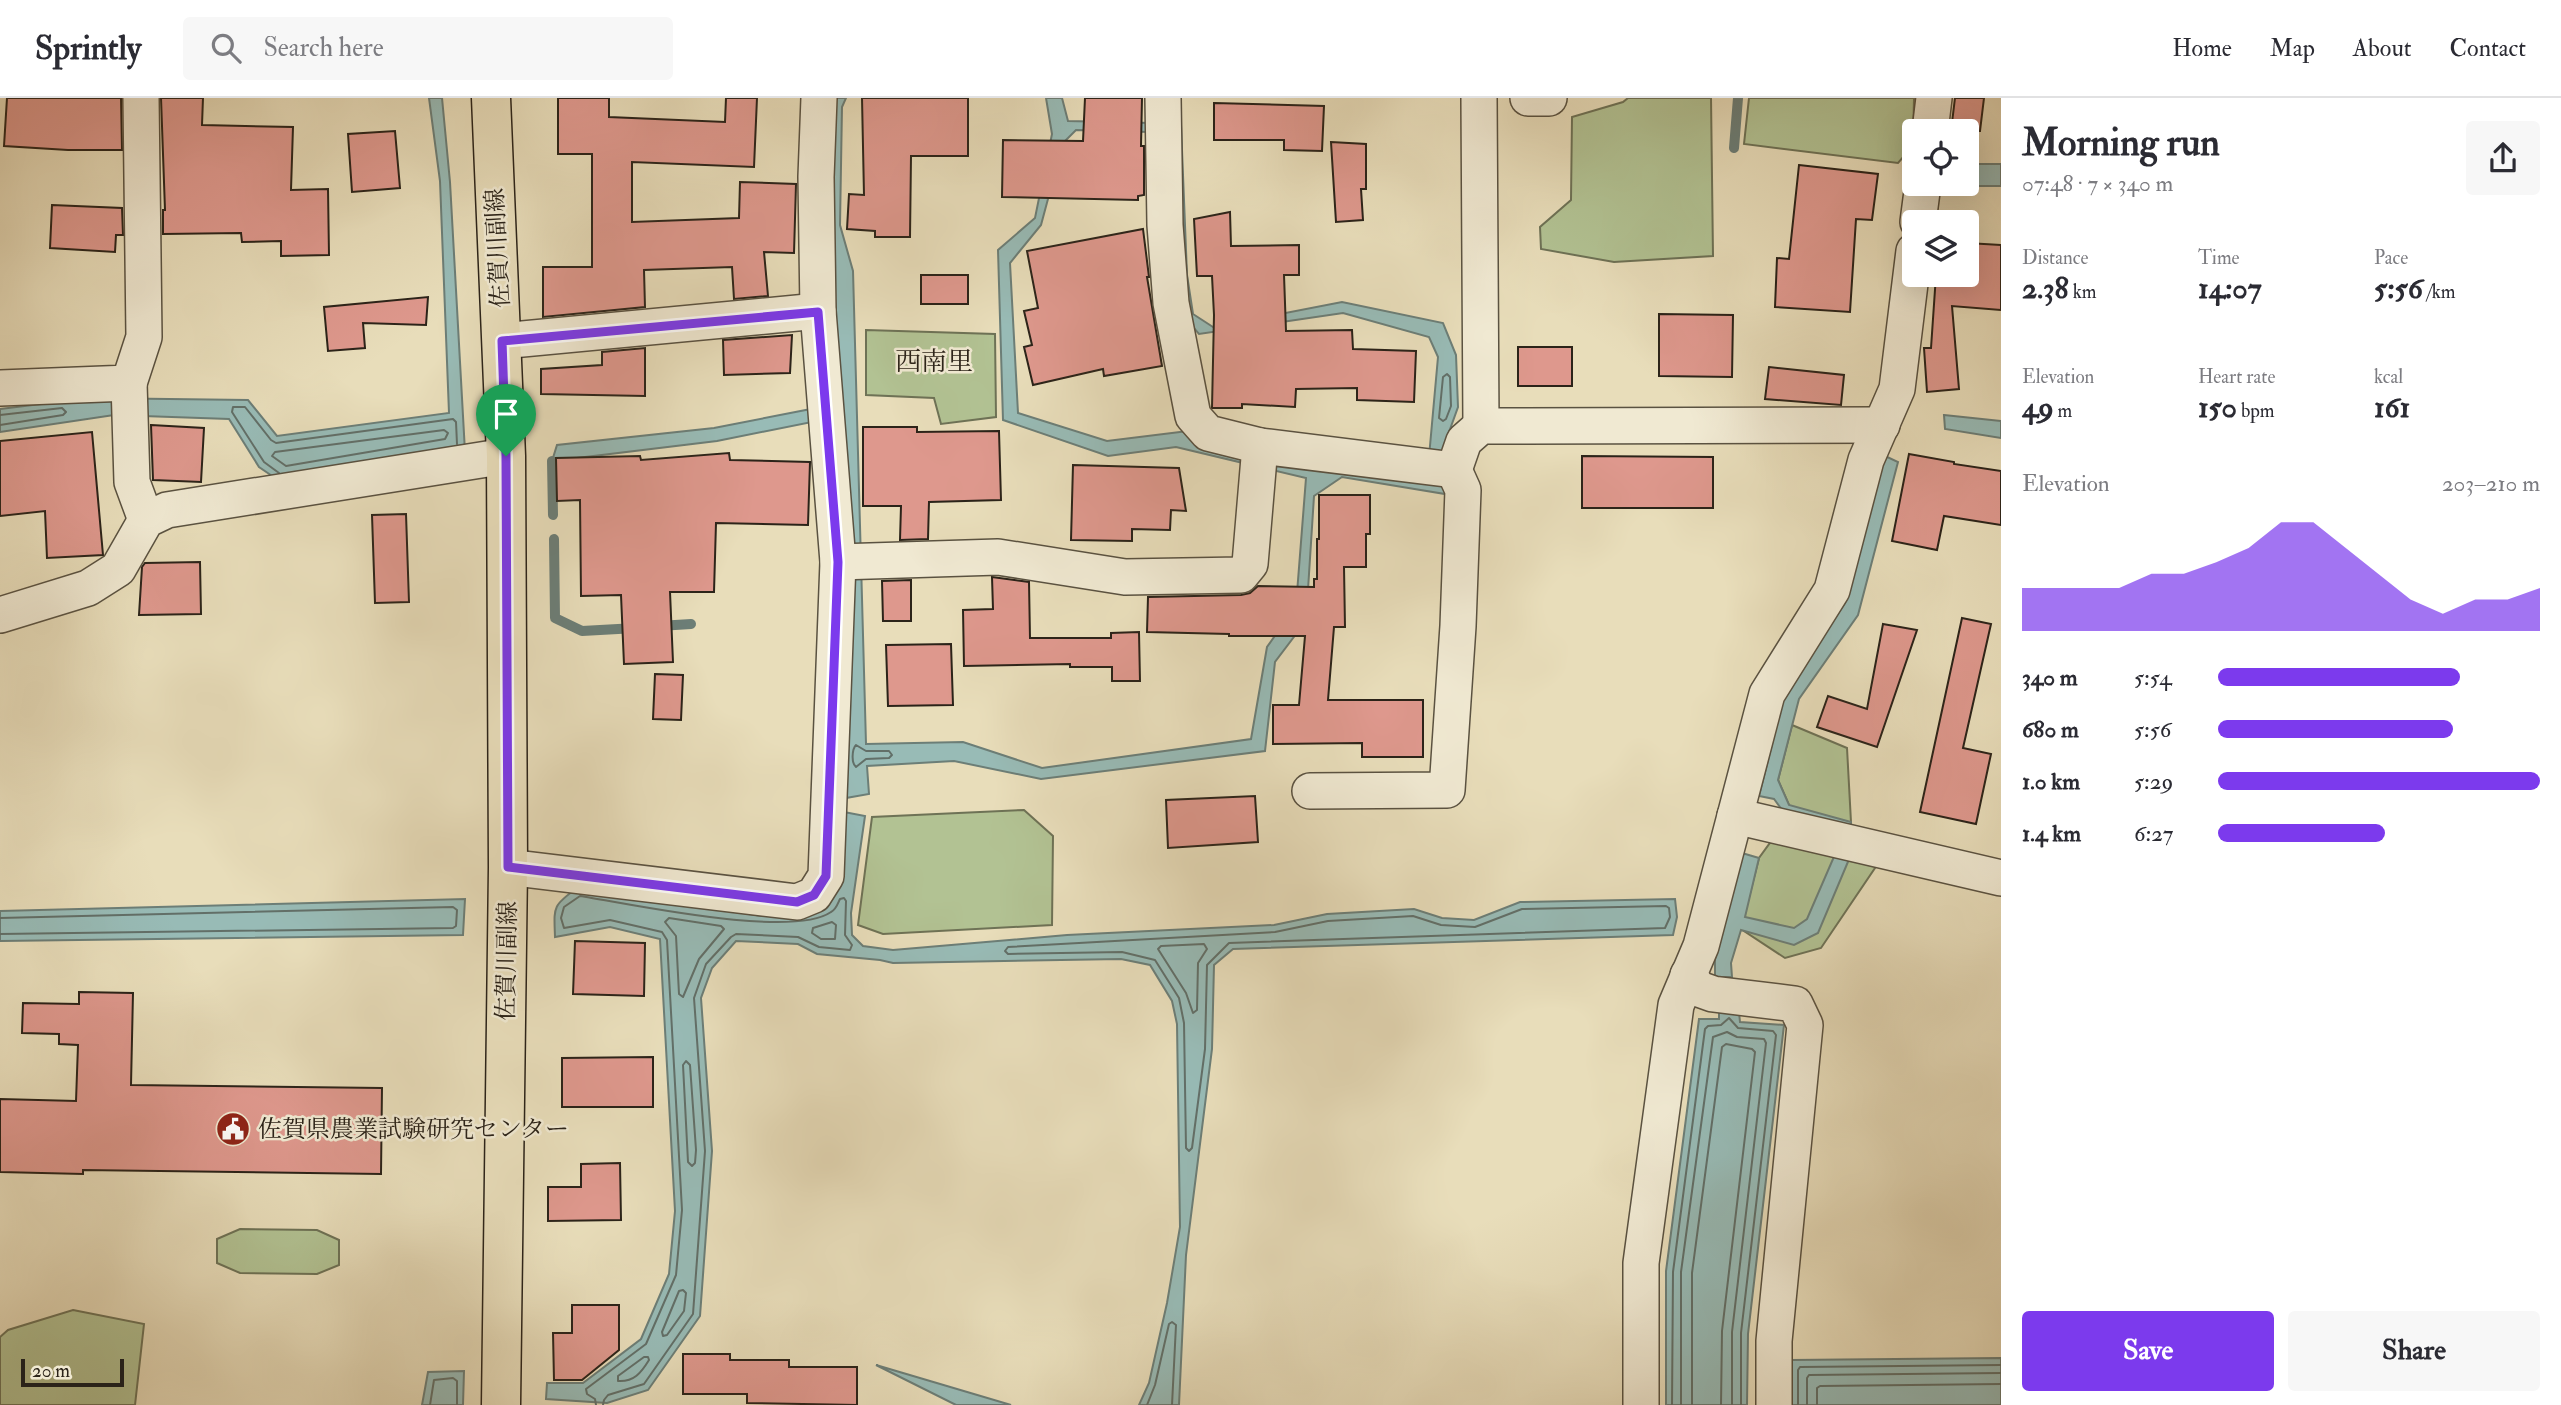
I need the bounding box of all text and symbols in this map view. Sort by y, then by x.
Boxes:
search box [183,17,673,80]
text: Sprintly [35,28,141,69]
icon: search [207,29,245,67]
text: Search here [263,32,384,64]
text: Home [2172,33,2232,64]
text: Map [2270,33,2315,64]
text: About [2353,33,2412,64]
text: Contact [2450,33,2526,64]
map controls [1902,119,1979,287]
button: locate [1902,119,1979,196]
text: Morning run [2022,119,2220,167]
button: share [2466,121,2540,195]
text: 07:48 · 7 × 340 m [2022,169,2173,198]
street label: 佐賀川副線 [479,187,517,309]
button: layers [1902,210,1979,287]
text: Distance [2022,246,2088,270]
text: Time [2198,246,2240,270]
text: Pace [2374,246,2408,270]
text: 2.38 [2022,270,2069,307]
text: 14:07 [2198,270,2261,307]
text: 5:56 [2374,270,2423,307]
text: km [2069,280,2096,304]
text: /km [2423,280,2456,304]
district label: 西南里 [895,346,973,378]
text: Elevation [2022,365,2094,389]
text: Heart rate [2198,365,2275,389]
text: kcal [2374,365,2403,389]
pin [476,384,536,456]
text: 49 [2022,389,2054,426]
text: 150 [2198,389,2237,426]
text: 161 [2374,389,2410,426]
icon: arrive [487,395,525,433]
text: m [2054,399,2072,423]
text: bpm [2237,399,2275,423]
text: Elevation [2022,469,2110,498]
text: 203–210 m [2442,469,2540,498]
text: 340 m [2022,663,2078,692]
text: 5:54 [2134,663,2172,692]
text: 680 m [2022,715,2079,744]
text: 5:56 [2134,715,2171,744]
text: 1.0 km [2022,767,2080,796]
text: 5:29 [2134,767,2173,796]
text: 1.4 km [2022,819,2081,848]
text: 6:27 [2134,819,2173,848]
street label: 佐賀川副線 [490,901,524,1021]
public building icon: 佐賀県農業試験研究センター [214,1110,252,1148]
place label: 佐賀県農業試験研究センター [258,1114,569,1145]
button: Save [2022,1311,2274,1391]
button: Share [2288,1311,2540,1391]
scale bar [21,1356,124,1388]
text: 20 m [32,1359,70,1383]

